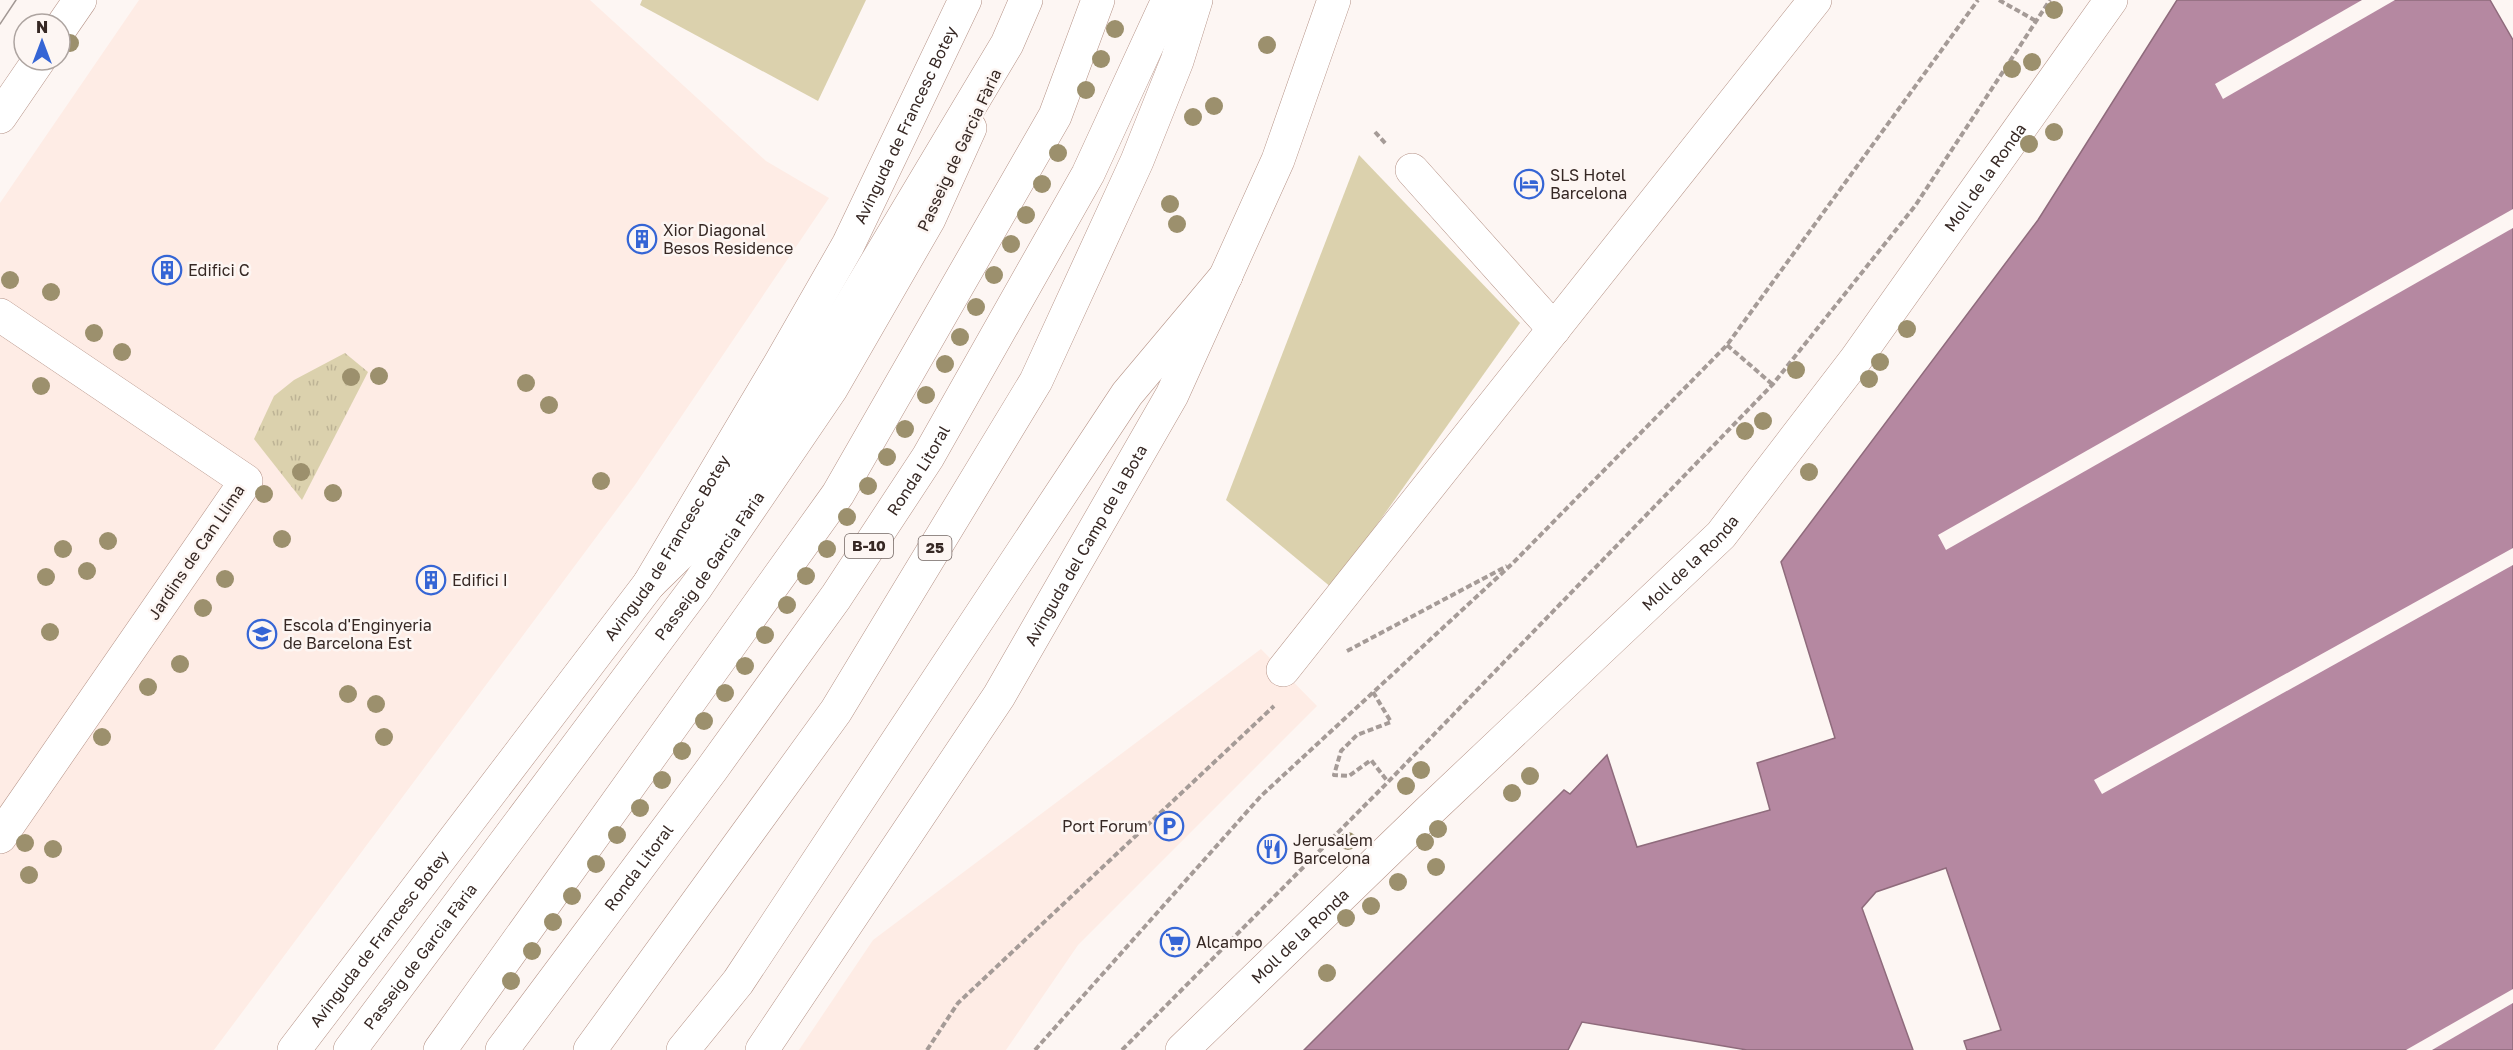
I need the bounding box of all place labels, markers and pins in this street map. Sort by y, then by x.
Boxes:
place label: SLS Hotel Barcelona [1550,165,1627,203]
hotel icon: SLS Hotel Barcelona [1513,168,1545,200]
place label: Xior Diagonal Besos Residence [663,220,793,258]
building icon: Xior Diagonal Besos Residence [626,223,658,255]
building icon: Edifici C [151,254,183,286]
place label: Edifici C [188,260,250,280]
building icon: Edifici I [415,564,447,596]
place label: Edifici I [452,570,508,590]
place label: Escola d'Enginyeria de Barcelona Est [283,615,432,653]
school or university icon: Escola d'Enginyeria de Barcelona Est [246,618,278,650]
parking icon: Port Forum [1153,810,1185,842]
place label: Port Forum [1062,816,1148,836]
place label: Jerusalem Barcelona [1293,830,1373,868]
restaurant icon: Jerusalem Barcelona [1256,833,1288,865]
supermarket icon: Alcampo [1159,926,1191,958]
place label: Alcampo [1196,932,1263,952]

